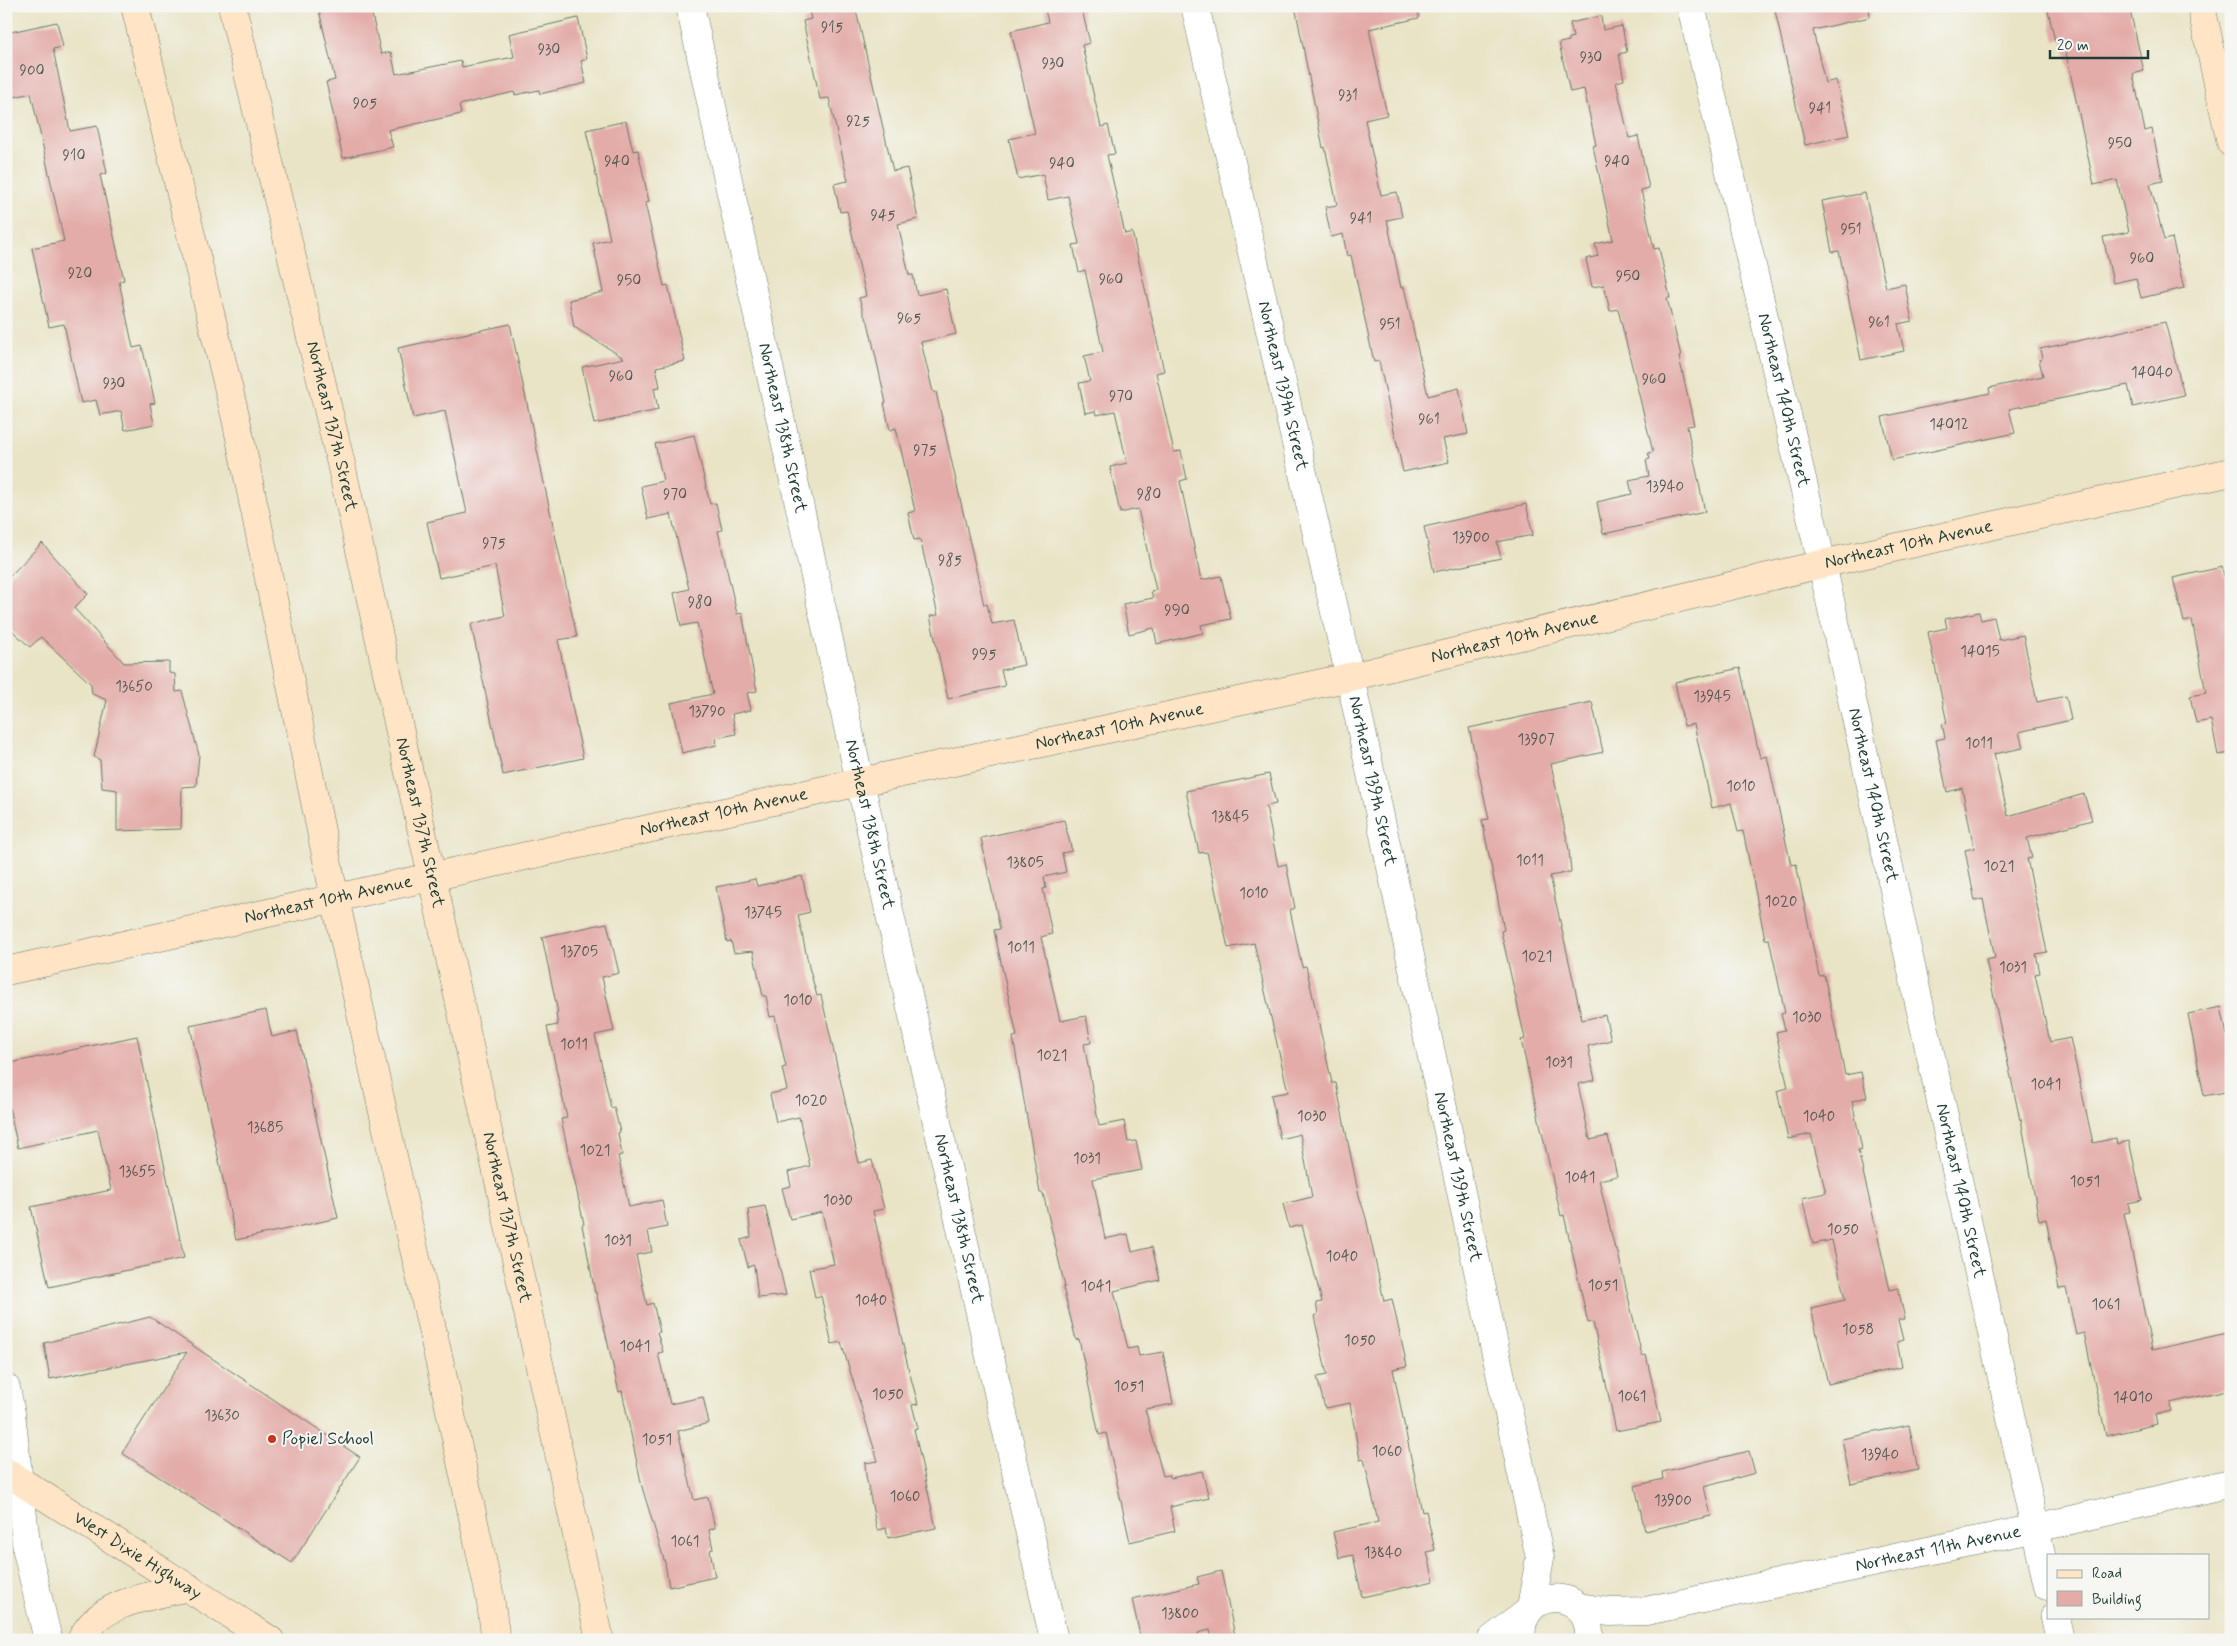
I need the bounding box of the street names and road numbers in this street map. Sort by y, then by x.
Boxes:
street label: Northeast 139th Street [1252,299,1314,474]
street label: Northeast 140th Street [1752,311,1816,490]
street label: Northeast 137th Street [300,339,363,514]
street label: Northeast 138th Street [752,341,813,516]
street label: Northeast 10th Avenue [1822,514,1995,575]
street label: Northeast 10th Avenue [1428,606,1601,669]
street label: Northeast 139th Street [1342,694,1403,869]
street label: Northeast 10th Avenue [1033,697,1206,756]
street label: Northeast 140th Street [1842,706,1904,885]
street label: Northeast 137th Street [390,735,451,911]
street label: Northeast 138th Street [839,737,901,912]
street label: Northeast 10th Avenue [637,782,810,842]
street label: Northeast 10th Avenue [242,869,415,930]
street label: Northeast 139th Street [1428,1089,1488,1265]
street label: Northeast 140th Street [1930,1101,1992,1281]
street label: Northeast 137th Street [476,1130,537,1305]
street label: Northeast 138th Street [928,1131,990,1306]
street label: West Dixie Highway [69,1506,206,1606]
street label: Northeast 11th Avenue [1853,1519,2023,1578]

